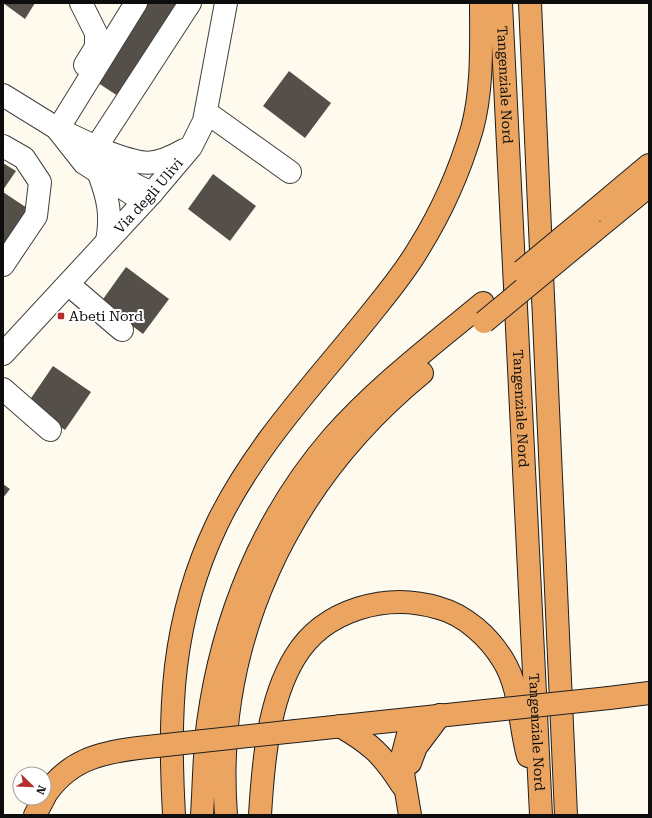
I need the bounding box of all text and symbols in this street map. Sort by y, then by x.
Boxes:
street label: Tangenziale Nord [494,26,516,144]
street label: Via degli Ulivi [111,155,186,237]
place label: Abeti Nord [69,308,143,324]
marker: Abeti Nord [56,311,66,321]
street label: Tangenziale Nord [510,349,532,468]
street label: Tangenziale Nord [526,673,548,791]
north arrow [12,766,52,806]
text: N [33,783,48,797]

